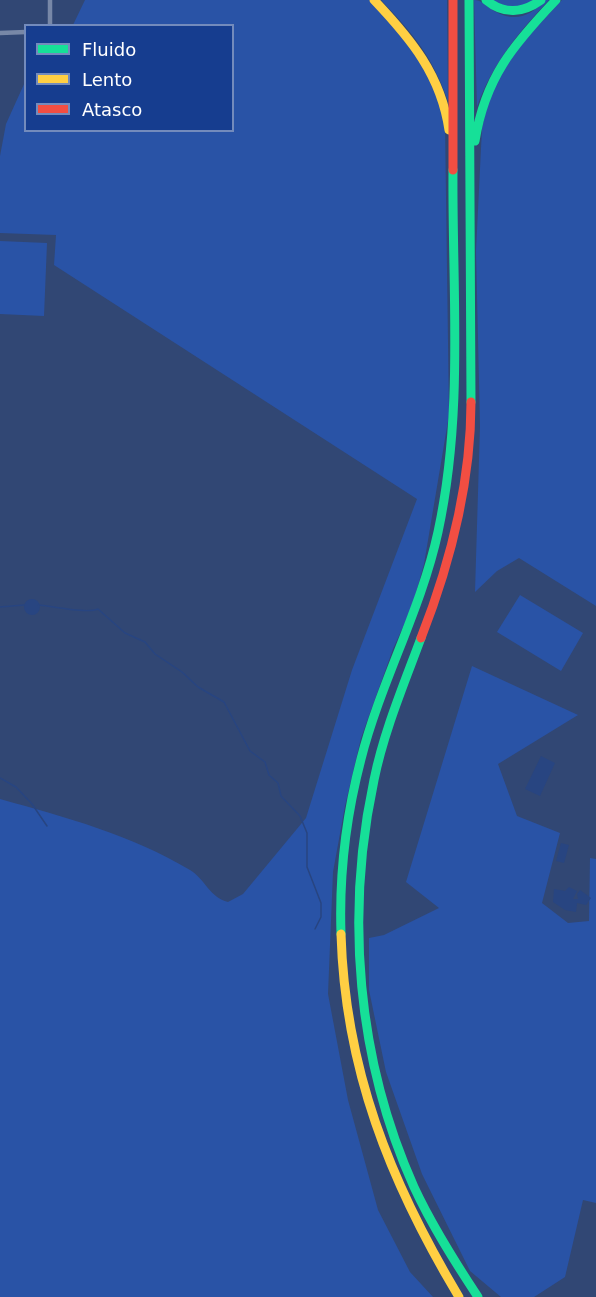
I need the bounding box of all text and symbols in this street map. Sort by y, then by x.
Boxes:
legend [24,24,234,132]
text: Fluido [82,39,136,60]
text: Lento [82,69,132,90]
text: Atasco [82,99,142,120]

